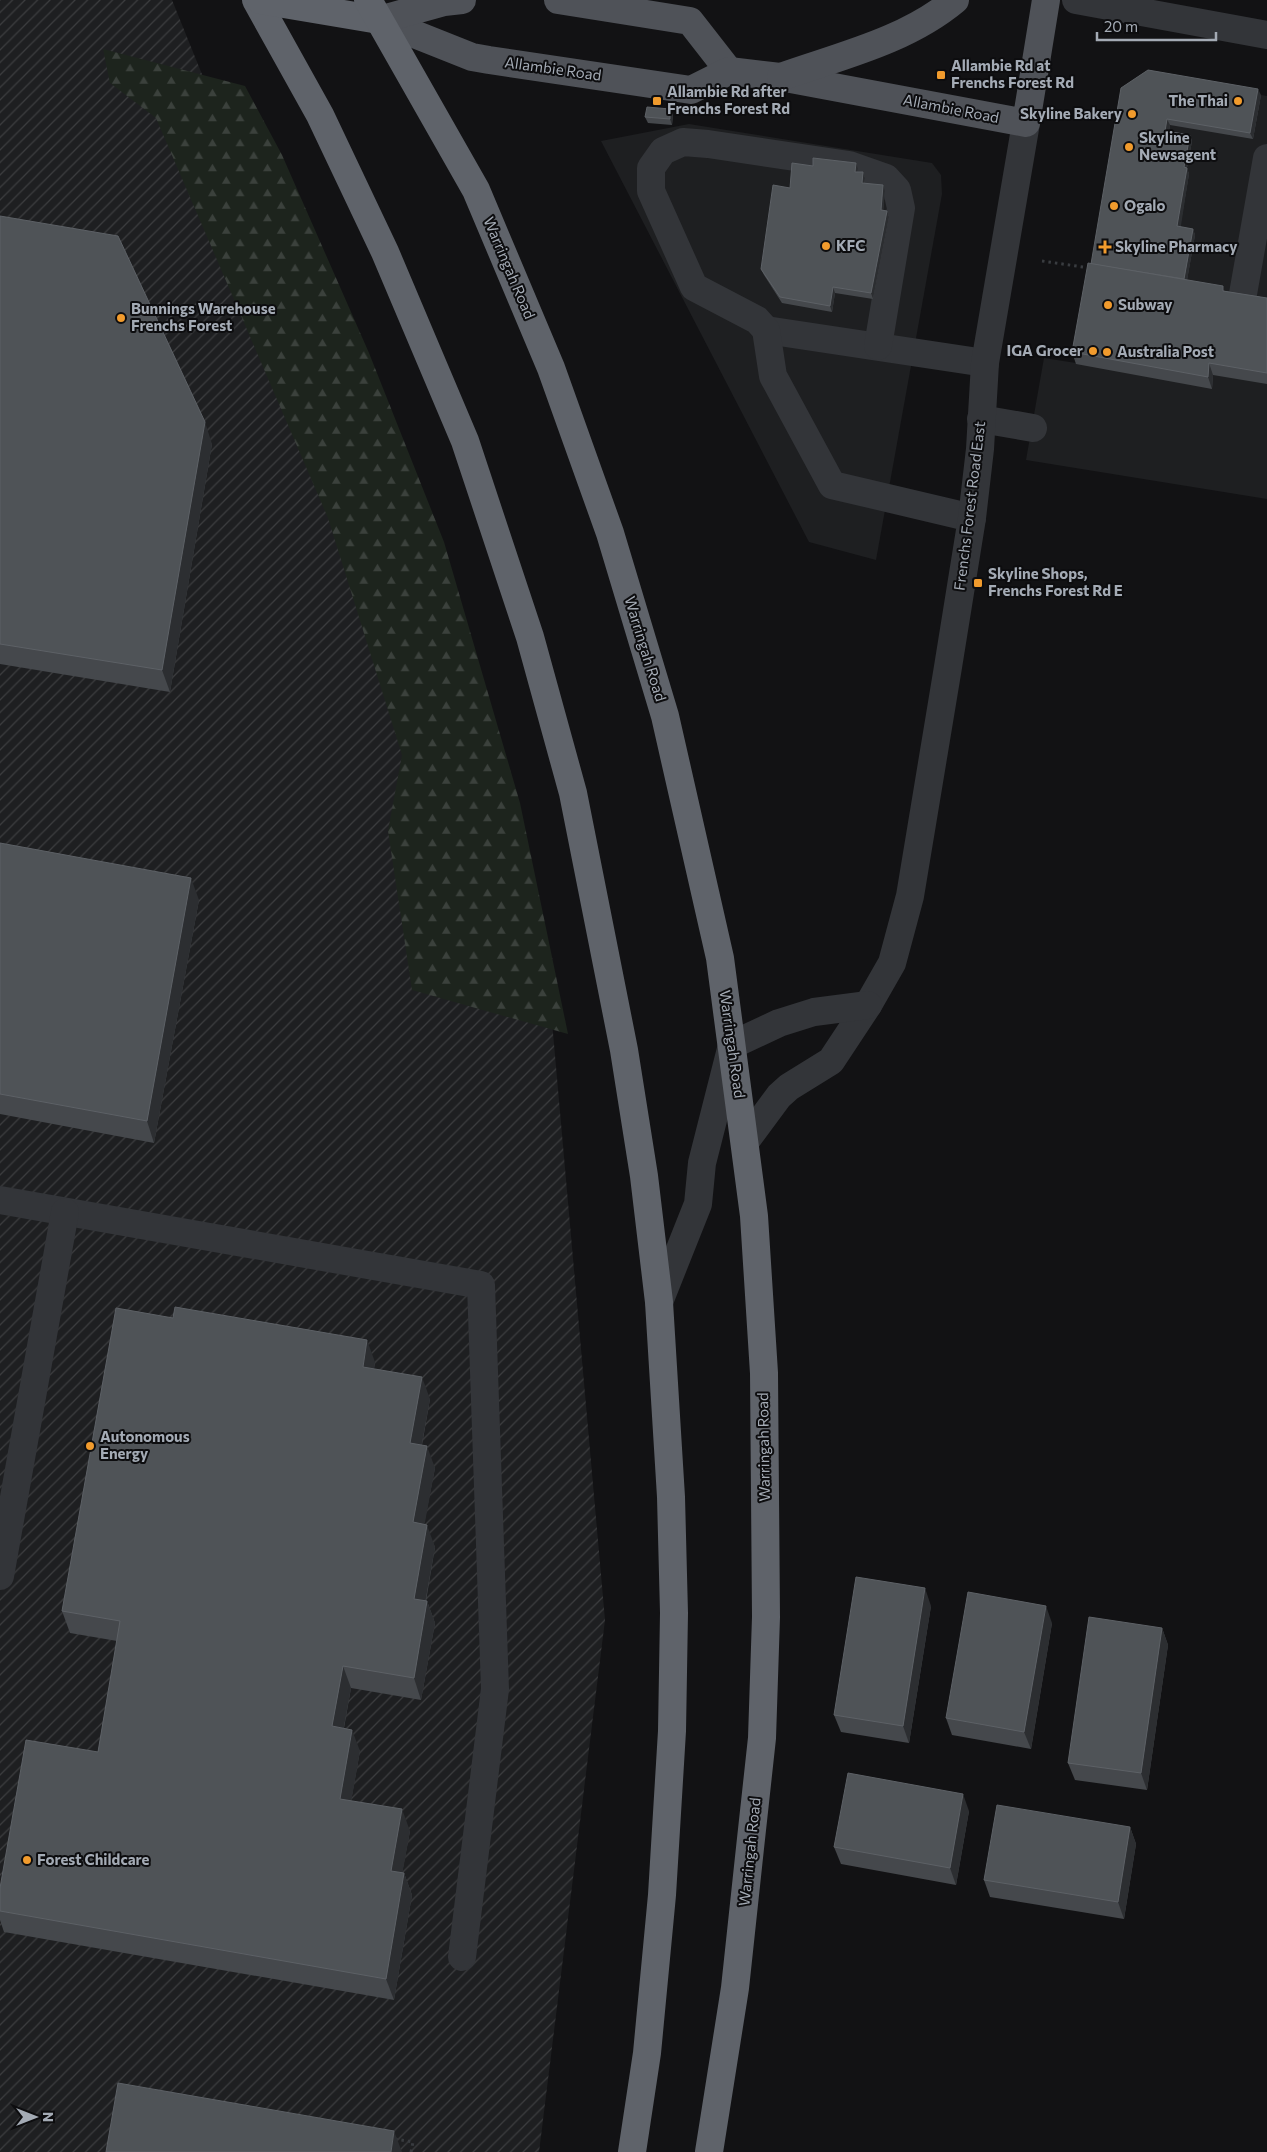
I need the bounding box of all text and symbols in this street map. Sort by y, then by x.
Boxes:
scale bar [1097,10,1216,42]
text: 20 m [1104,17,1138,35]
street label: Allambie Road [504,52,603,84]
place label: Allambie Rd at Frenchs Forest Rd [951,56,1074,91]
marker: Allambie Rd at Frenchs Forest Rd [935,69,947,81]
place label: Allambie Rd after Frenchs Forest Rd [667,82,790,117]
street label: Allambie Road [902,90,1001,126]
place label: The Thai [1168,91,1228,109]
marker: Allambie Rd after Frenchs Forest Rd [651,95,663,107]
marker: The Thai [1232,95,1244,107]
place label: Skyline Bakery [1020,104,1123,122]
marker: Skyline Bakery [1126,108,1138,120]
place label: Skyline Newsagent [1139,128,1216,163]
marker: Skyline Newsagent [1123,141,1135,153]
place label: Ogalo [1124,196,1165,214]
marker: Ogalo [1108,200,1120,212]
street label: Warringah Road [480,214,540,321]
place label: KFC [836,236,865,254]
place label: Skyline Pharmacy [1115,237,1238,255]
marker: KFC [820,240,832,252]
marker: Skyline Pharmacy [1099,241,1111,253]
place label: Subway [1118,295,1173,313]
place label: Bunnings Warehouse Frenchs Forest [131,299,276,334]
marker: Subway [1102,299,1114,311]
marker: Bunnings Warehouse Frenchs Forest [115,312,127,324]
place label: IGA Grocer [1006,341,1083,359]
place label: Australia Post [1117,342,1214,360]
marker: IGA Grocer [1087,345,1099,357]
marker: Australia Post [1101,346,1113,358]
street label: Frenchs Forest Road East [950,420,988,592]
place label: Skyline Shops, Frenchs Forest Rd E [988,564,1123,599]
marker: Skyline Shops, Frenchs Forest Rd E [972,577,984,589]
street label: Warringah Road [621,594,671,704]
street label: Warringah Road [716,989,749,1099]
street label: Warringah Road [753,1392,773,1502]
place label: Autonomous Energy [100,1427,190,1462]
marker: Autonomous Energy [84,1440,96,1452]
street label: Warringah Road [734,1797,764,1907]
place label: Forest Childcare [37,1850,150,1868]
marker: Forest Childcare [21,1854,33,1866]
north arrow [10,2092,60,2142]
text: N [40,2112,57,2122]

